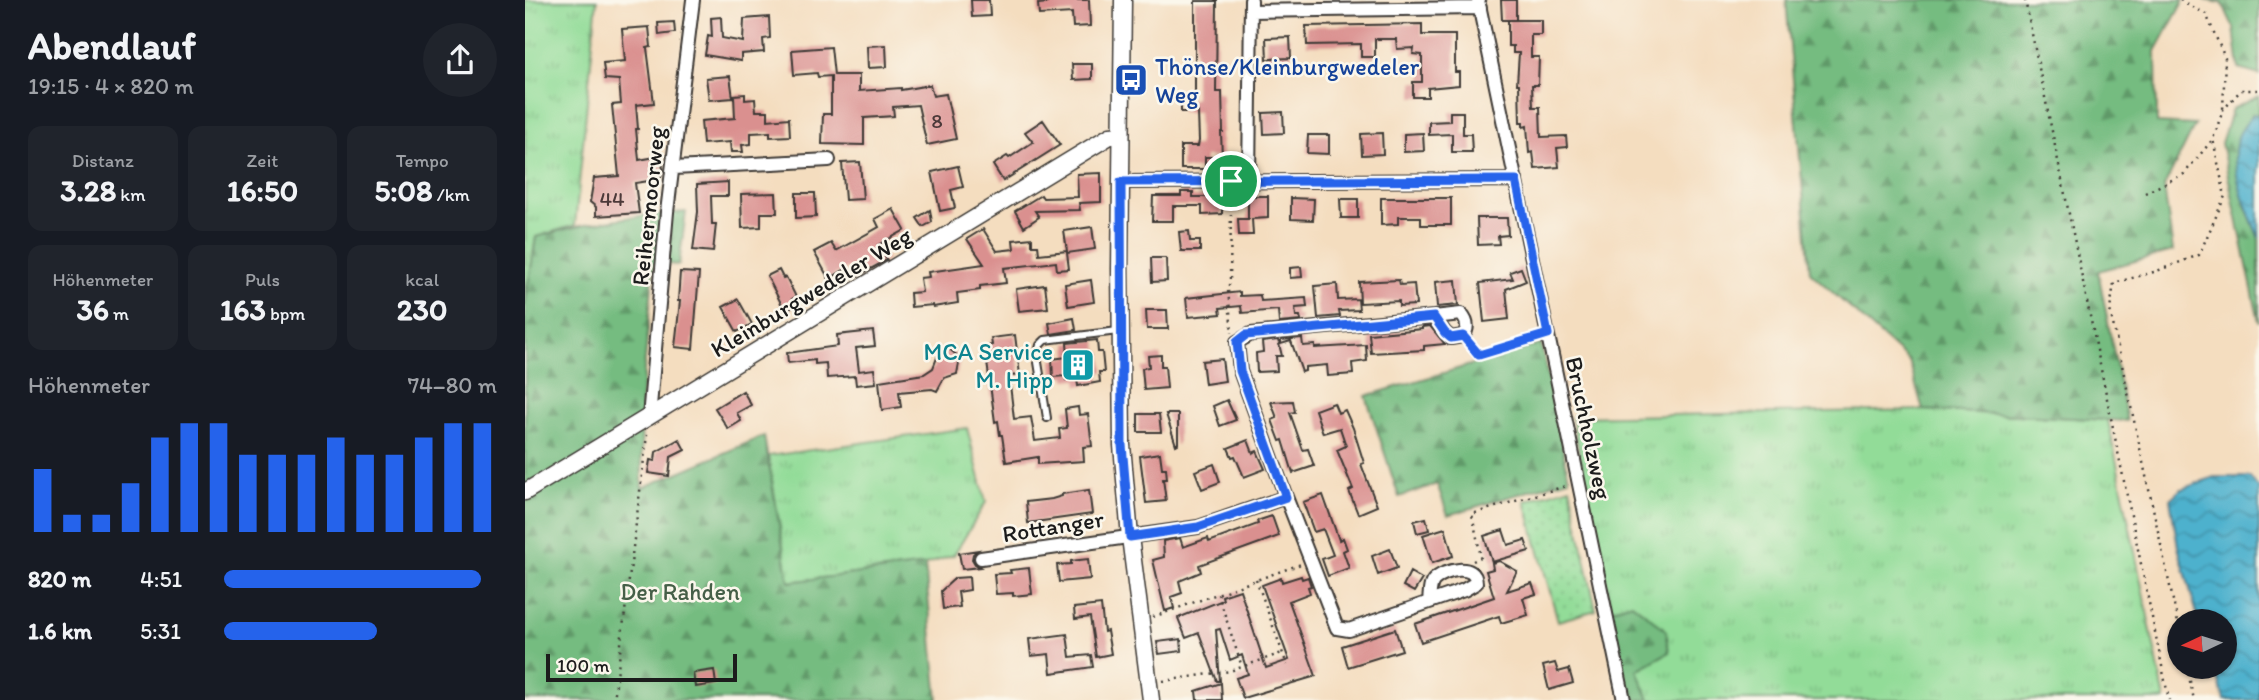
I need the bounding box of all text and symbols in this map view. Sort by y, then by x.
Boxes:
text: Abendlauf [28,23,196,69]
button: share [423,23,497,97]
place label: Thönse/Kleinburgwedeler Weg [1155,52,1420,109]
bus stop icon: Thönse/Kleinburgwedeler Weg [1112,61,1150,99]
text: 19:15 · 4 × 820 m [28,72,194,100]
house number: 8 [931,108,943,133]
street label: Reihermoorweg [625,124,671,287]
text: Distanz [72,149,134,172]
text: Zeit [247,149,278,172]
text: Tempo [396,149,449,172]
pin [1201,151,1261,211]
icon: arrive [1212,162,1250,200]
text: 3.28 [60,172,116,209]
text: 16:50 [227,172,298,209]
text: 5:08 [374,172,432,209]
text: km [116,183,146,206]
text: /km [432,183,470,206]
house number: 44 [599,186,625,211]
street label: Kleinburgwedeler Weg [705,220,917,363]
text: Höhenmeter [52,268,153,291]
text: Puls [245,268,280,291]
text: kcal [405,268,439,291]
text: 36 [77,291,109,328]
text: 163 [220,291,266,328]
text: 230 [397,291,447,328]
text: m [109,302,129,325]
text: bpm [266,302,305,325]
place label: MCA Service M. Hipp [923,337,1053,394]
building icon: MCA Service M. Hipp [1059,346,1097,384]
street label: Bruchholzweg [1560,354,1618,503]
text: Höhenmeter [28,371,150,399]
text: 74–80 m [408,371,497,399]
street label: Rottanger [1000,504,1106,548]
text: 820 m [28,565,91,593]
text: 4:51 [140,565,182,593]
park label: Der Rahden [620,577,740,606]
north arrow [2167,609,2237,679]
map controls [2167,609,2237,679]
text: 1.6 km [28,617,92,645]
text: 5:31 [140,617,181,645]
scale bar [546,651,737,683]
text: 100 m [557,654,609,677]

